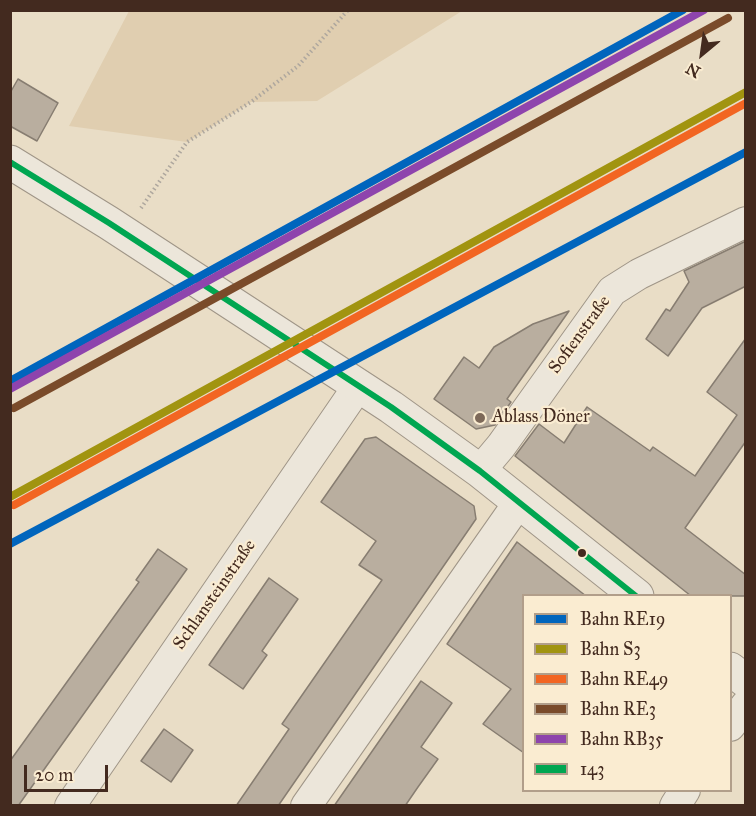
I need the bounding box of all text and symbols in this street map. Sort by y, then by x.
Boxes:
north arrow [672,24,732,84]
text: N [682,59,704,82]
street label: Sofienstraße [544,292,616,378]
place label: Ablass Döner [492,407,590,429]
marker: Ablass Döner [473,411,487,425]
street label: Schlansteinstraße [169,536,261,654]
unlabelled marker [576,547,588,559]
legend [522,594,732,792]
text: Bahn RE19 [580,608,665,630]
text: Bahn S3 [580,638,641,660]
text: Bahn RE49 [580,668,668,690]
text: Bahn RE3 [580,698,656,720]
text: Bahn RB35 [580,728,663,750]
scale bar [27,753,111,791]
text: 143 [580,758,604,780]
text: 20 m [35,764,73,786]

